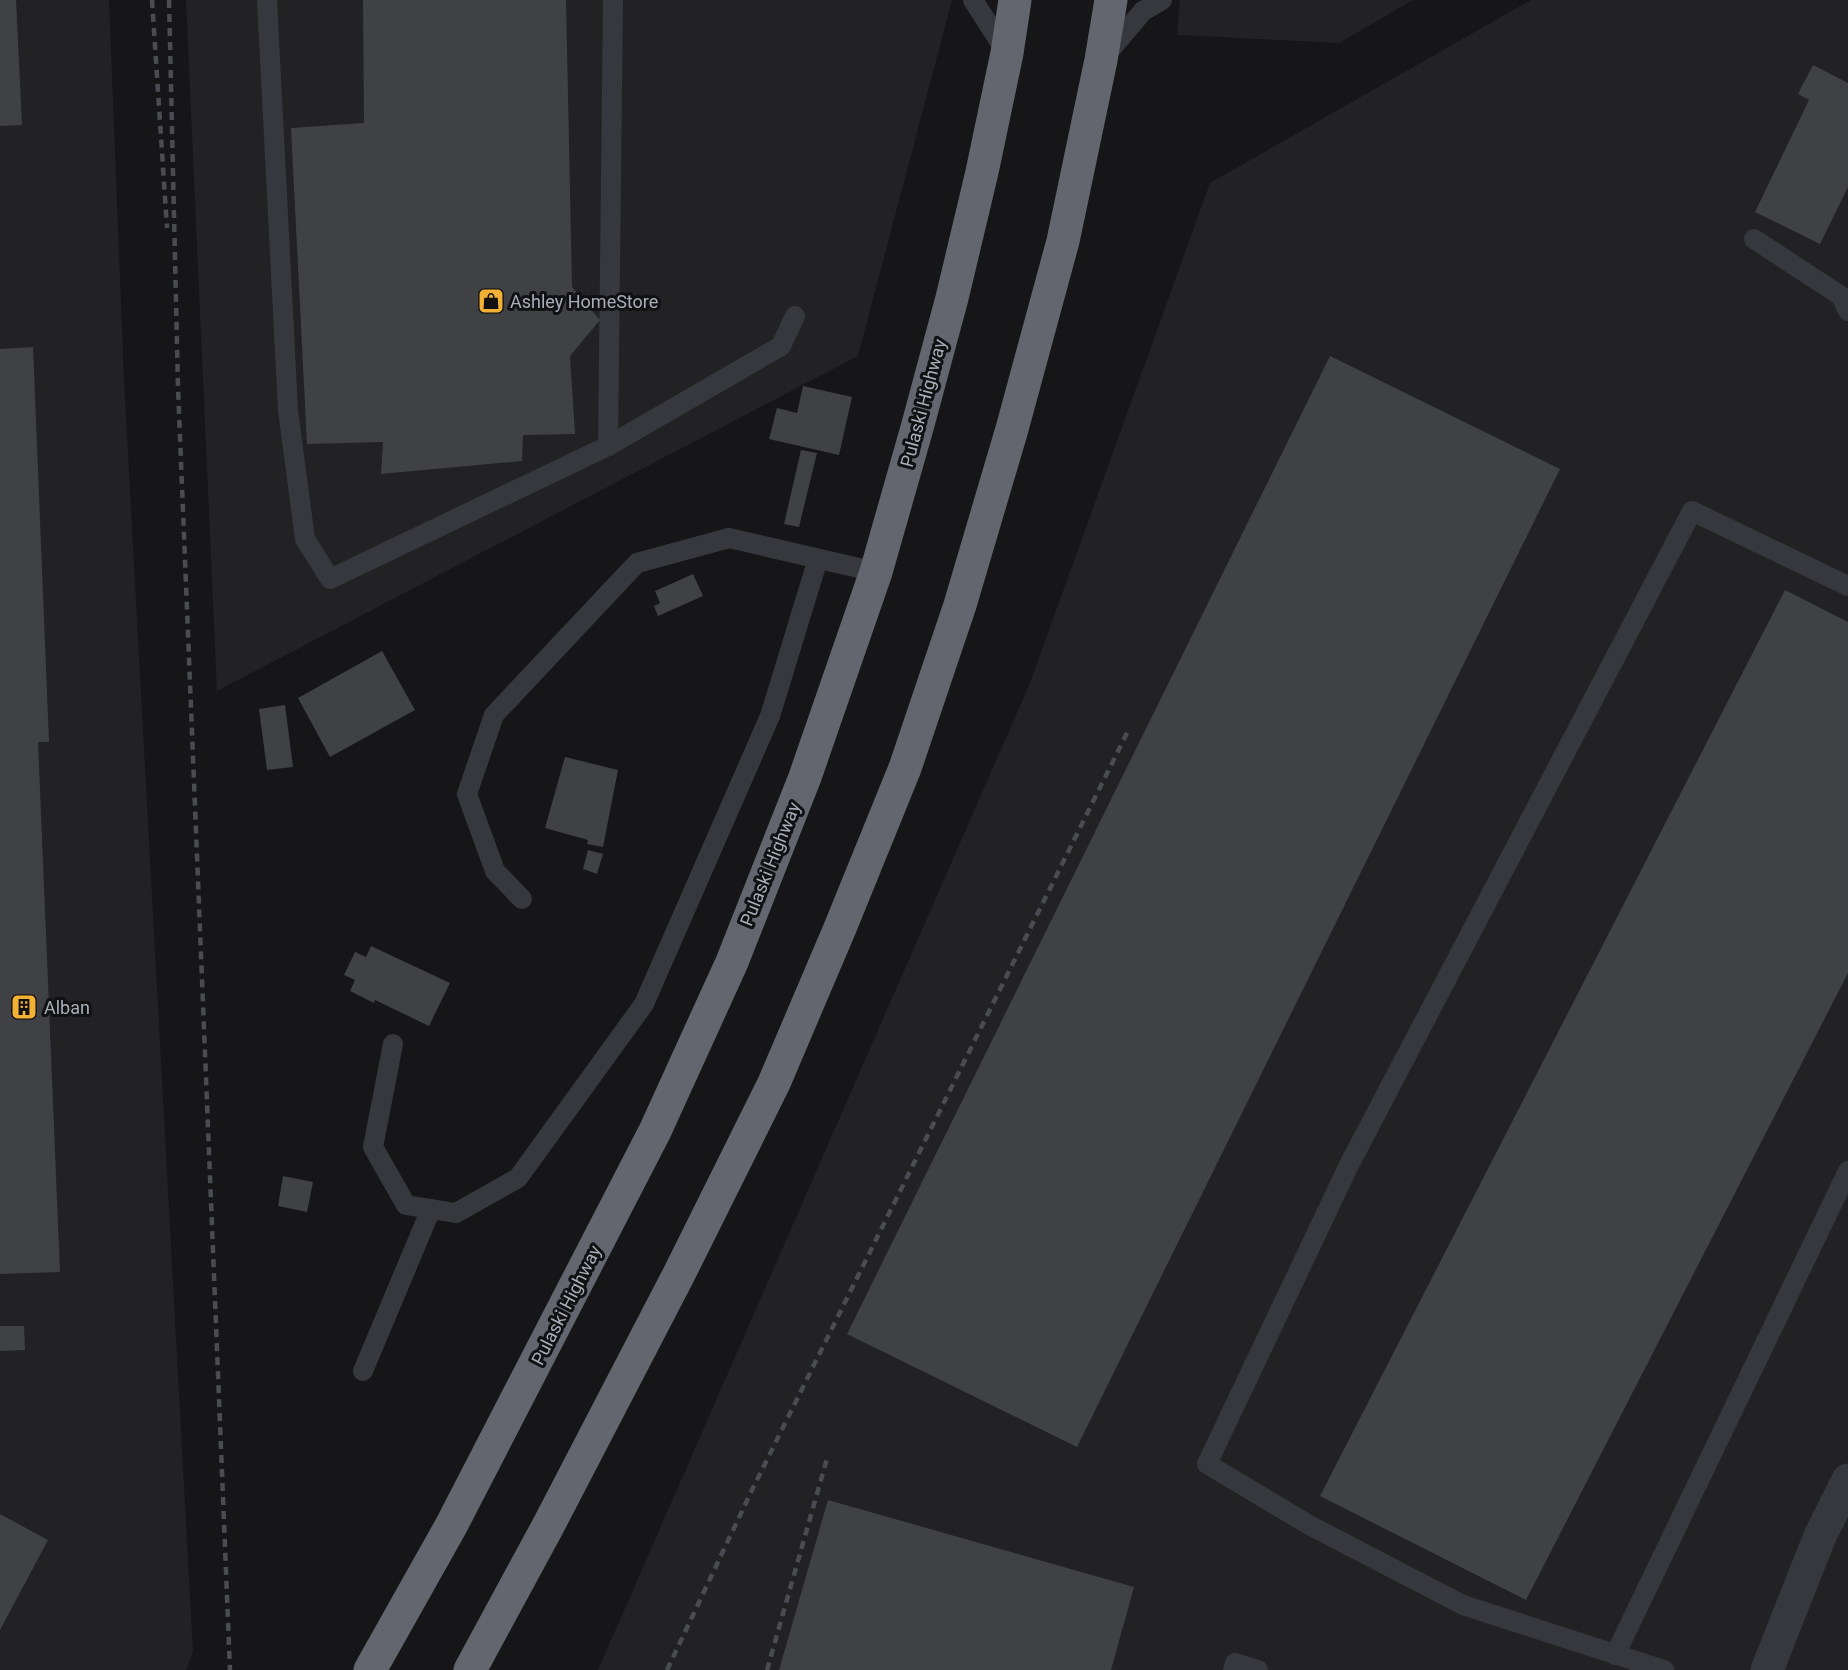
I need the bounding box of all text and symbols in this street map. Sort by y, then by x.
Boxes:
shop icon: Ashley HomeStore [476,286,506,316]
place label: Ashley HomeStore [510,291,658,312]
street label: Pulaski Highway [896,336,950,469]
street label: Pulaski Highway [736,799,805,929]
building icon: Alban [9,992,39,1022]
place label: Alban [44,997,90,1018]
street label: Pulaski Highway [527,1241,605,1368]

